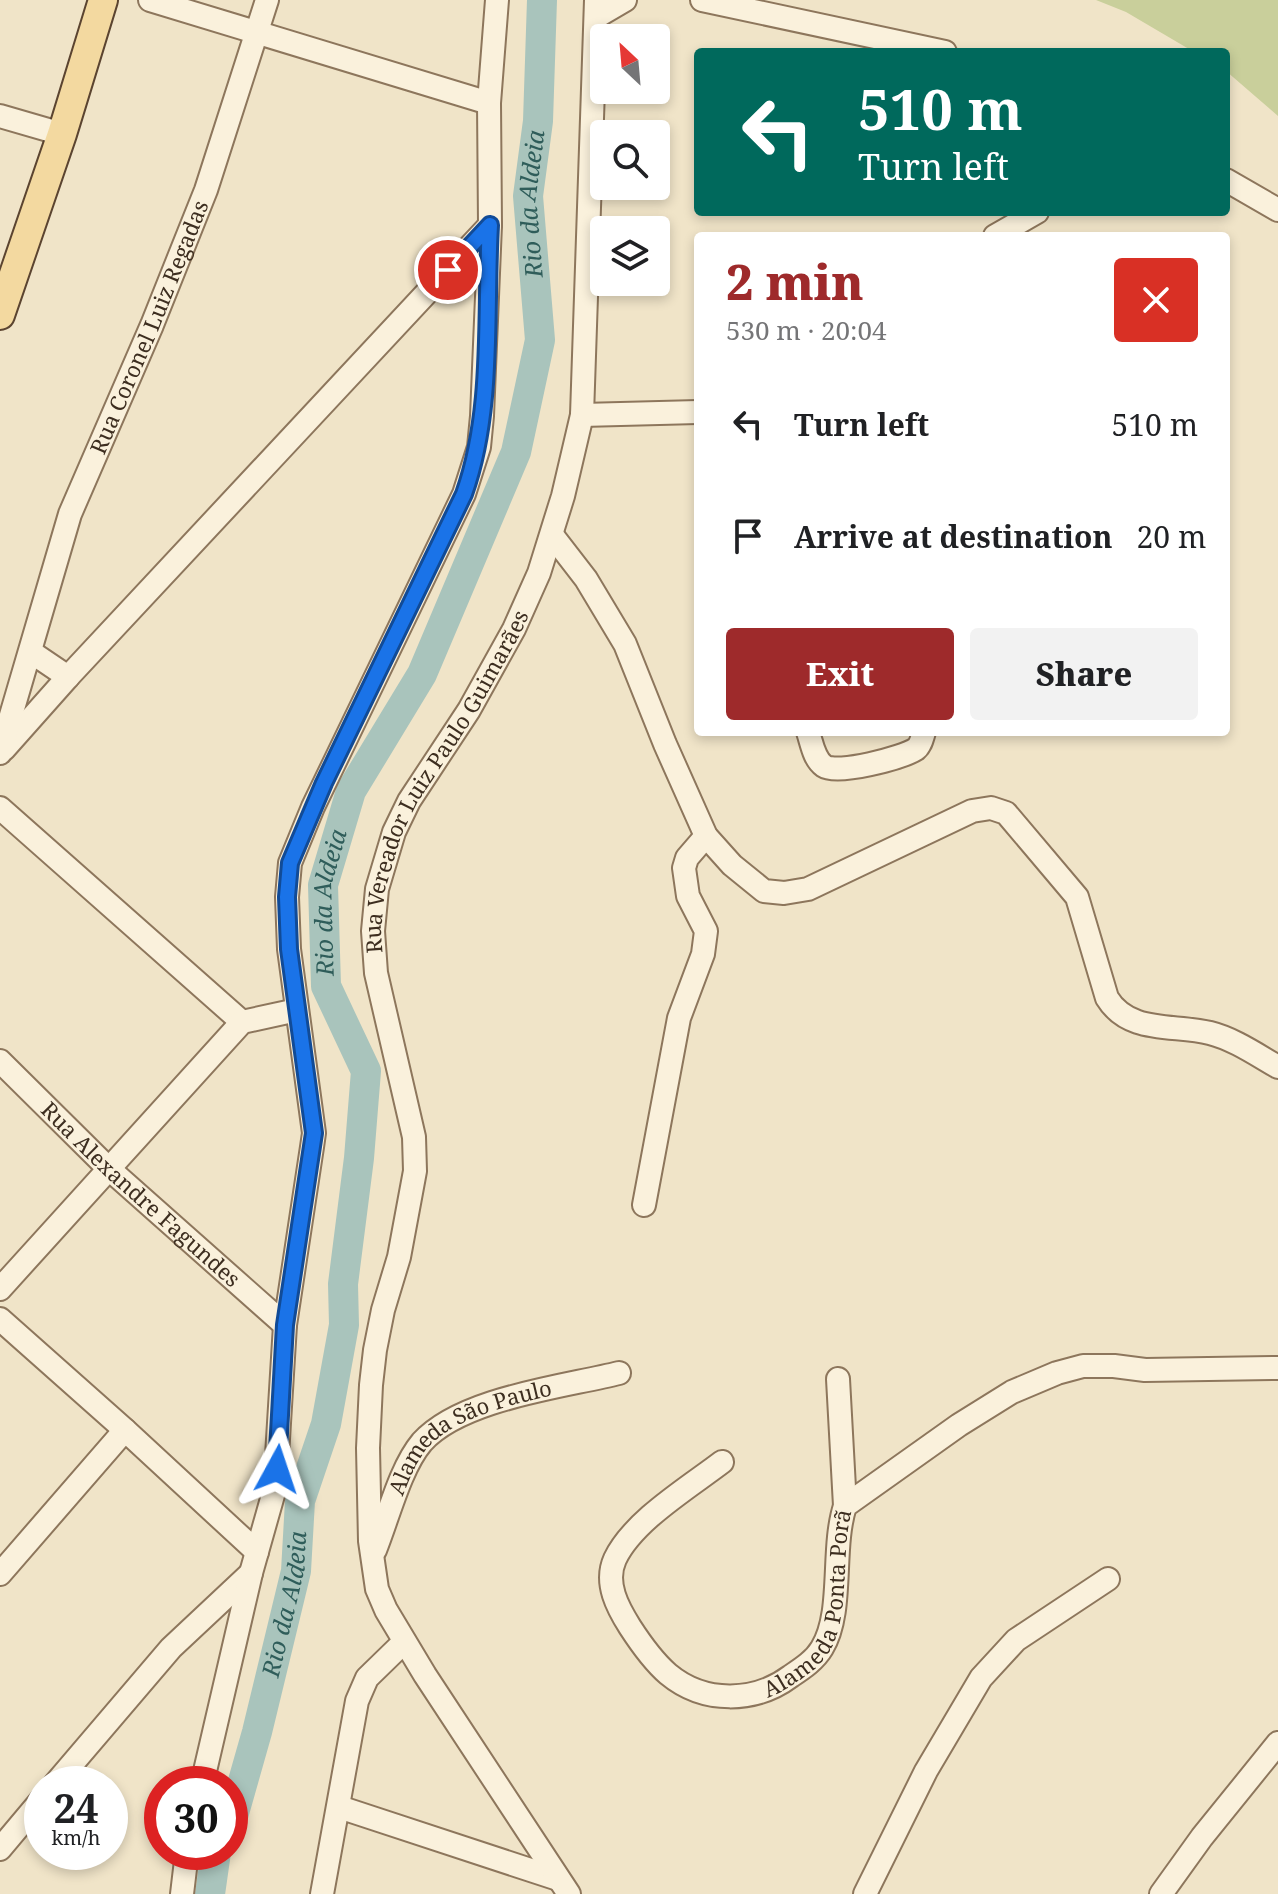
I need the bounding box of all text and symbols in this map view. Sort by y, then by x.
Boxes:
north arrow [590,24,670,104]
map controls [590,24,670,296]
text: 510 m [858,70,1023,146]
icon: left [726,80,830,184]
button: search [590,120,670,200]
water label: Rio da Aldeia [509,128,552,280]
text: Turn left [858,142,1009,191]
street label: Rua Coronel Luiz Regadas [82,195,214,458]
button: layers [590,216,670,296]
pin [414,236,482,304]
icon: arrive [426,248,470,292]
text: 2 min [726,249,864,314]
button: close [1114,258,1198,342]
text: 530 m · 20:04 [726,312,887,348]
icon: left [726,402,770,446]
text: Turn left [794,404,929,445]
text: 510 m [1112,404,1198,445]
icon: arrive [726,514,770,558]
text: Arrive at destination [794,516,1113,557]
text: 20 m [1137,516,1206,557]
street label: Rua Vereador Luiz Paulo Guimarães [357,605,535,954]
button: Exit [726,628,954,720]
button: Share [970,628,1198,720]
water label: Rio da Aldeia [305,825,354,977]
street label: Rua Alexandre Fagundes [35,1094,248,1293]
street label: Alameda São Paulo [380,1372,554,1499]
position arrow [235,1427,319,1511]
street label: Alameda Ponta Porã [758,1506,857,1703]
water label: Rio da Aldeia [253,1530,313,1681]
speed limit sign: 30 [144,1766,248,1870]
text: 24 [53,1780,99,1835]
text: km/h [51,1824,101,1851]

